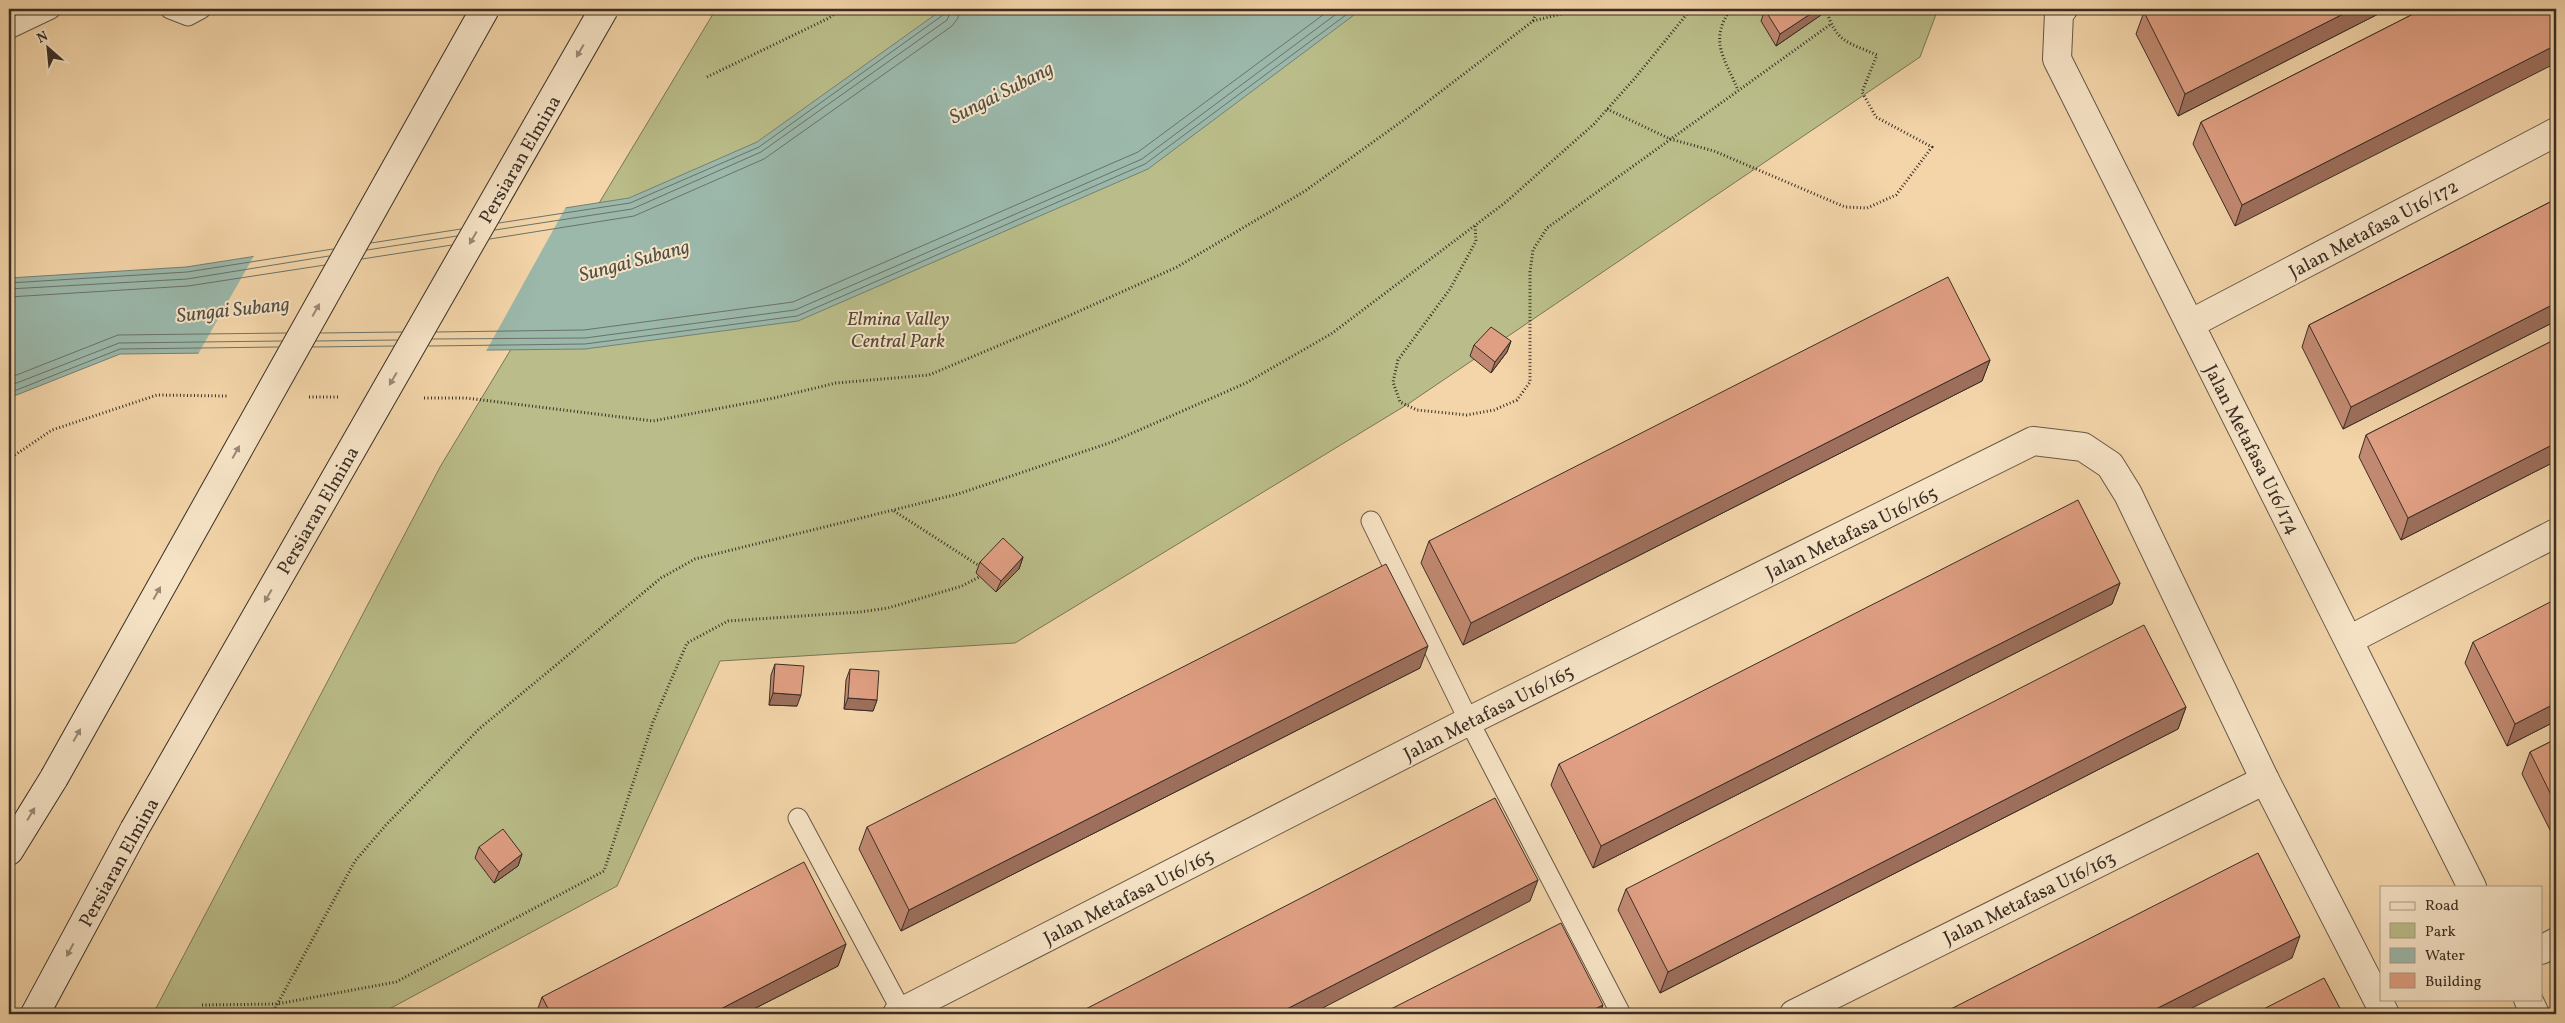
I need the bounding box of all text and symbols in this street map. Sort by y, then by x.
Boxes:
north arrow [22,22,72,72]
text: N [34,27,52,49]
one-way arrow [576,44,584,58]
water label: Sungai Subang [945,55,1059,132]
street label: Persiaran Elmina [473,91,568,229]
street label: Jalan Metafasa U16/172 [2285,174,2463,285]
one-way arrow [469,231,478,244]
water label: Sungai Subang [576,234,693,290]
water label: Sungai Subang [175,291,291,331]
one-way arrow [312,303,320,317]
park label: Elmina Valley Central Park [847,307,950,355]
street label: Jalan Metafasa U16/174 [2197,360,2305,540]
one-way arrow [388,372,397,385]
street label: Persiaran Elmina [271,442,366,580]
one-way arrow [232,445,241,458]
street label: Jalan Metafasa U16/165 [1762,481,1942,587]
one-way arrow [153,586,161,601]
one-way arrow [264,589,273,602]
street label: Jalan Metafasa U16/165 [1399,659,1579,768]
one-way arrow [73,729,82,742]
street label: Persiaran Elmina [73,794,166,932]
one-way arrow [27,808,36,821]
street label: Jalan Metafasa U16/165 [1039,843,1219,952]
street label: Jalan Metafasa U16/163 [1939,846,2120,952]
legend [2380,886,2542,1000]
text: Road [2425,896,2459,917]
text: Park [2425,922,2456,943]
one-way arrow [66,943,74,957]
text: Water [2425,946,2465,967]
text: Building [2425,972,2482,993]

